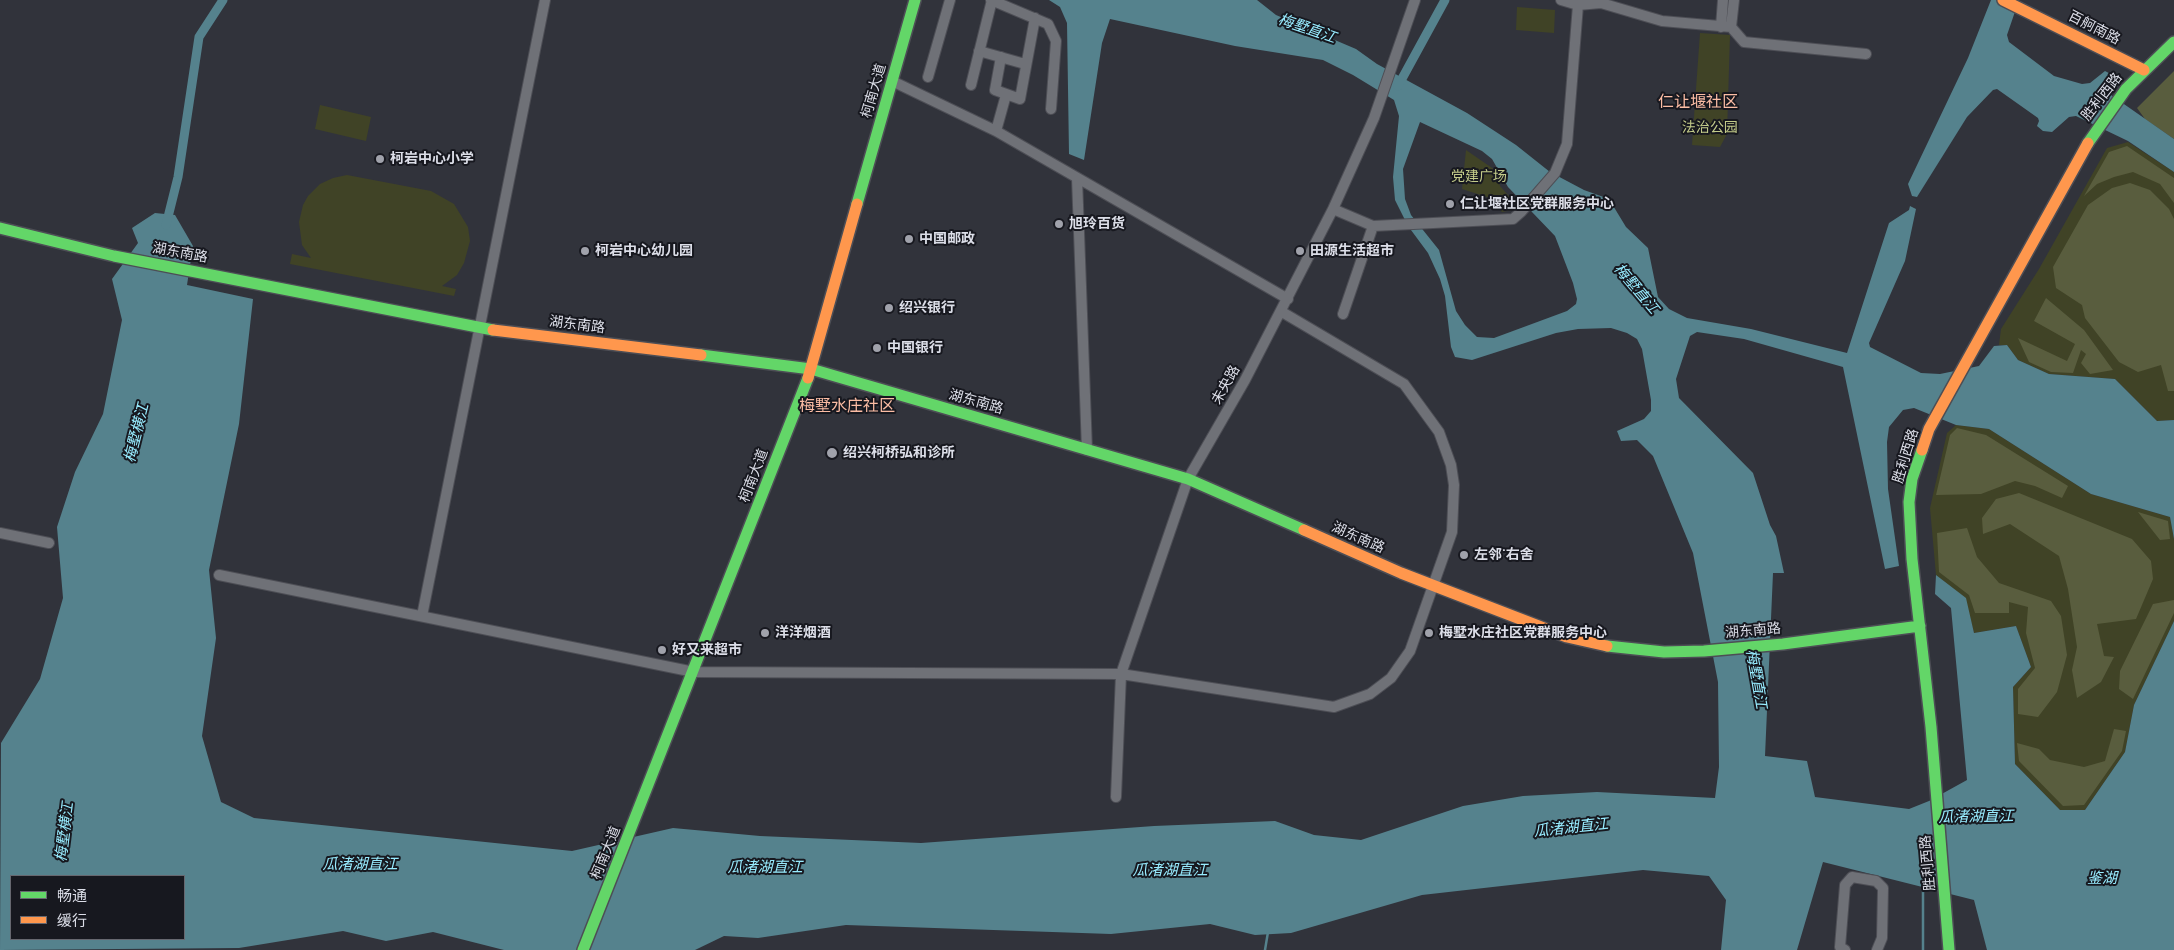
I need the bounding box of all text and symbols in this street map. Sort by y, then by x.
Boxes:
street label: 百舸南路 [2065,8,2123,48]
water label: 梅墅直江 [1276,11,1338,47]
street label: 柯南大道 [858,62,890,120]
street label: 胜利西路 [2078,70,2126,124]
district label: 仁让堰社区 [1658,92,1738,112]
park label: 法治公园 [1682,120,1738,136]
place label: 柯岩中心小学 [390,151,474,167]
marker: 柯岩中心小学 [374,153,386,165]
park label: 党建广场 [1451,169,1507,185]
place label: 仁让堰社区党群服务中心 [1460,196,1614,212]
marker: 仁让堰社区党群服务中心 [1444,198,1456,210]
place label: 旭玲百货 [1069,216,1125,232]
marker: 旭玲百货 [1053,218,1065,230]
place label: 中国邮政 [919,231,975,247]
marker: 中国邮政 [903,233,915,245]
street label: 湖东南路 [151,240,209,266]
place label: 柯岩中心幼儿园 [595,243,693,259]
place label: 田源生活超市 [1310,243,1394,259]
marker: 柯岩中心幼儿园 [579,245,591,257]
marker: 田源生活超市 [1294,245,1306,257]
water label: 梅墅直江 [1610,260,1662,318]
place label: 绍兴银行 [899,300,955,316]
marker: 绍兴银行 [883,302,895,314]
street label: 湖东南路 [548,313,606,337]
place label: 中国银行 [887,340,943,356]
marker: 中国银行 [871,342,883,354]
street label: 未央路 [1208,363,1244,407]
street label: 湖东南路 [947,386,1005,418]
district label: 梅墅水庄社区 [799,396,895,416]
water label: 梅墅横江 [121,402,153,464]
street label: 胜利西路 [1890,427,1922,485]
place label: 绍兴柯桥弘和诊所 [843,445,955,461]
marker: 绍兴柯桥弘和诊所 [825,446,839,460]
street label: 柯南大道 [736,447,772,505]
street label: 湖东南路 [1329,519,1387,557]
place label: 左邻˙右舍 [1474,547,1534,563]
marker: 左邻˙右舍 [1458,549,1470,561]
street label: 湖东南路 [1724,620,1782,642]
place label: 洋洋烟酒 [775,625,831,641]
place label: 梅墅水庄社区党群服务中心 [1439,625,1607,641]
marker: 洋洋烟酒 [759,627,771,639]
marker: 梅墅水庄社区党群服务中心 [1423,627,1435,639]
place label: 好又来超市 [672,642,742,658]
marker: 好又来超市 [656,644,668,656]
water label: 梅墅直江 [1742,648,1770,710]
water label: 梅墅横江 [52,801,78,863]
water label: 瓜渚湖直江 [1938,807,2014,827]
water label: 瓜渚湖直江 [1533,815,1609,841]
street label: 柯南大道 [588,824,624,882]
street label: 胜利西路 [1917,834,1939,892]
water label: 瓜渚湖直江 [323,856,397,874]
water label: 瓜渚湖直江 [728,859,802,877]
water label: 瓜渚湖直江 [1133,862,1207,880]
water label: 鉴湖 [2087,870,2117,888]
legend [10,875,185,940]
text: 畅通 [57,886,87,905]
text: 缓行 [57,911,87,930]

